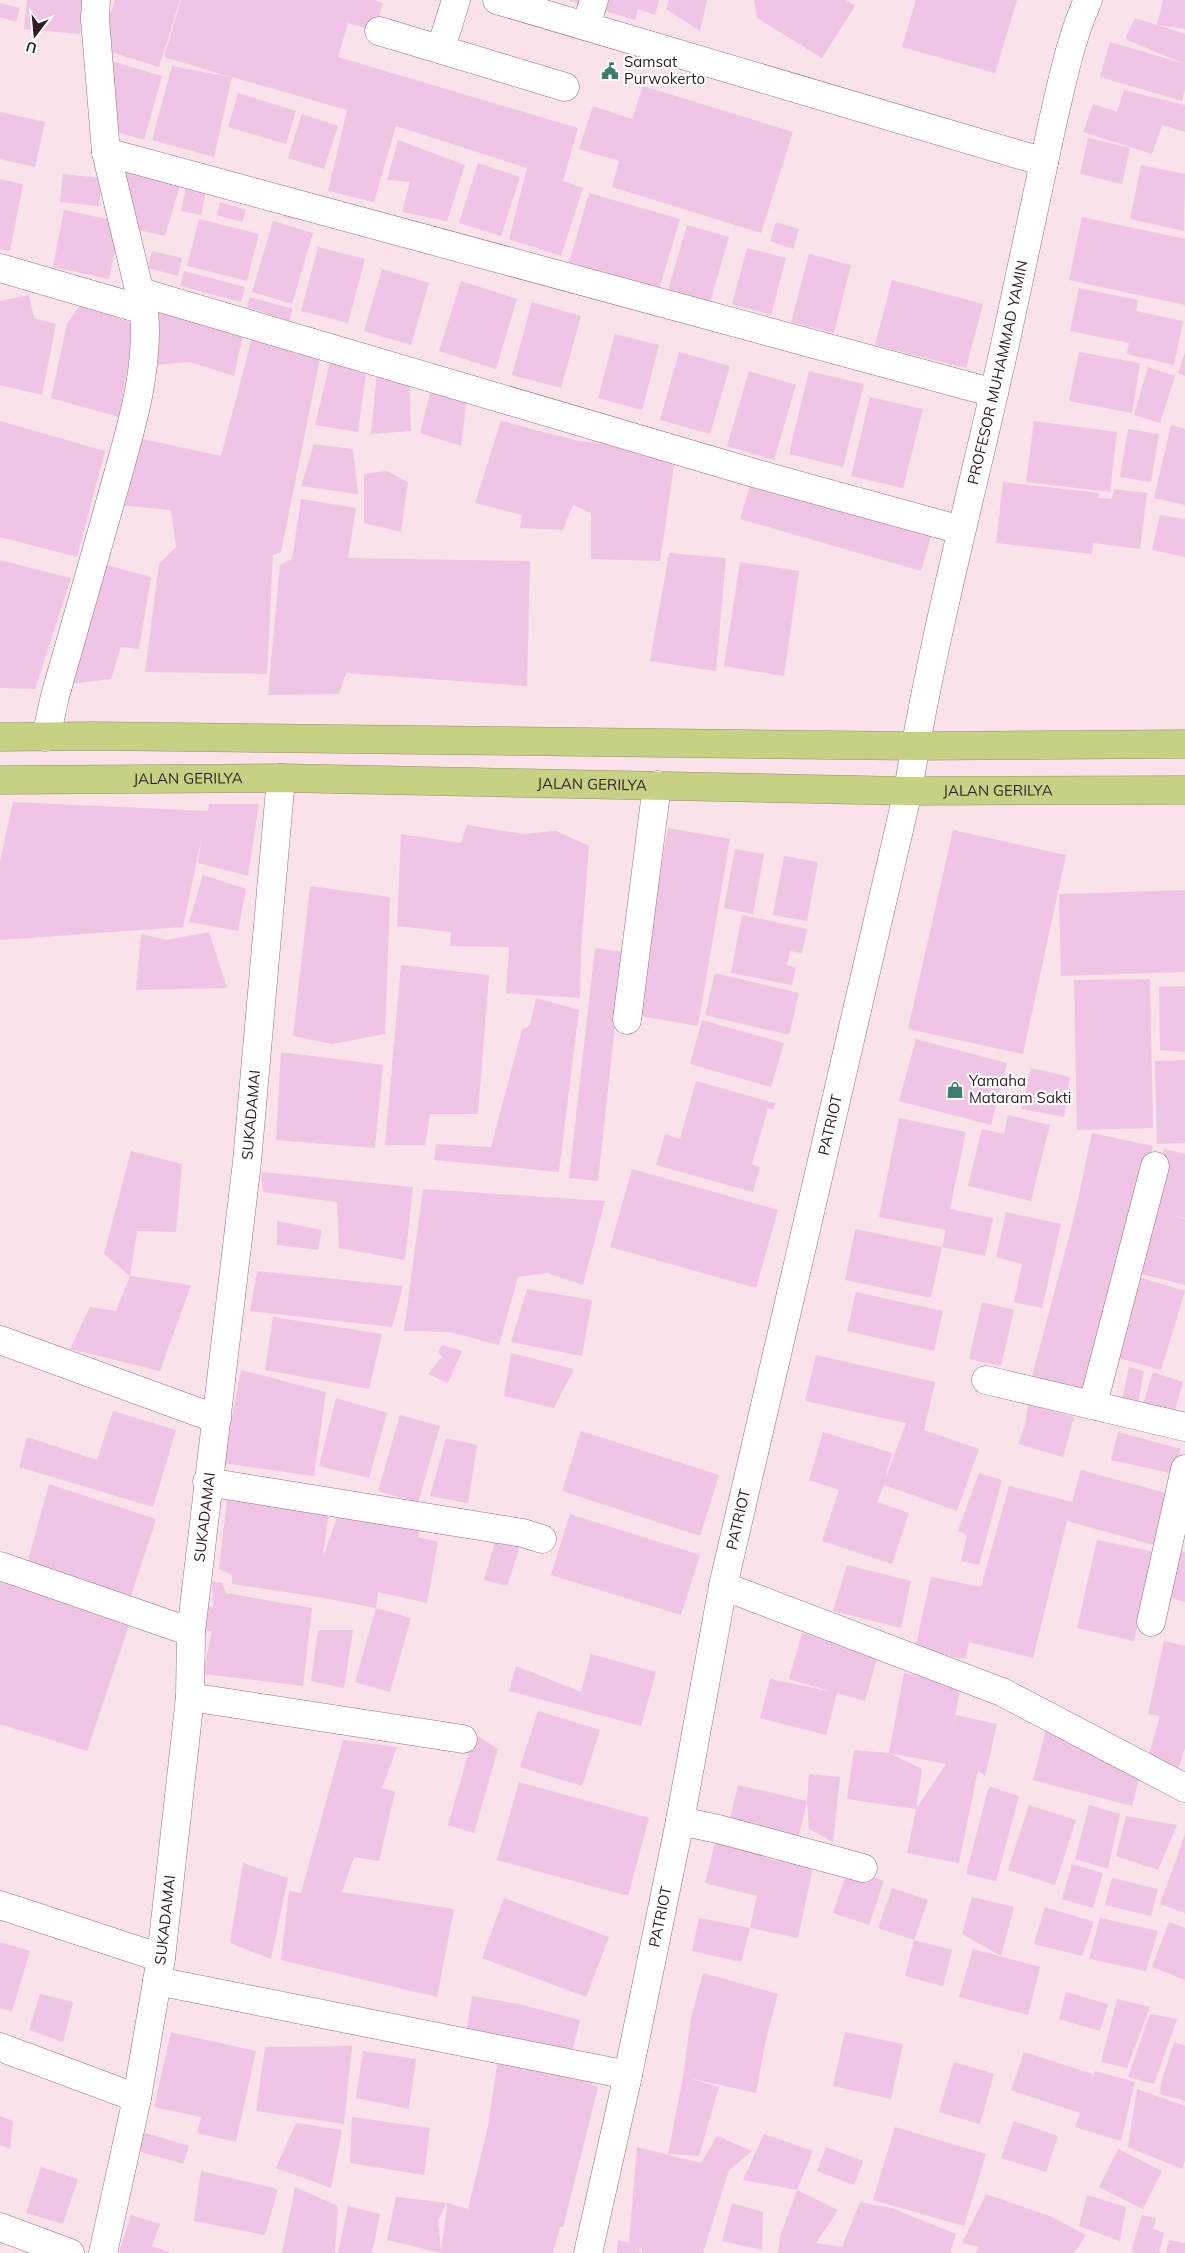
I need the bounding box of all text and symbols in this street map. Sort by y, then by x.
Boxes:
north arrow [10,10,60,60]
text: U [24,37,39,58]
place label: Samsat Purwokerto [624,52,705,88]
public building icon: Samsat Purwokerto [600,61,620,81]
street label: PROFESOR MUHAMMAD YAMIN [963,259,1032,486]
street label: JALAN GERILYA [133,768,243,788]
street label: JALAN GERILYA [537,773,647,795]
street label: JALAN GERILYA [943,780,1053,800]
street label: SUKADAMAI [237,1069,264,1161]
place label: Yamaha Mataram Sakti [968,1071,1071,1107]
shop icon: Yamaha Mataram Sakti [945,1080,965,1100]
street label: PATRIOT [814,1093,846,1157]
street label: SUKADAMAI [189,1471,219,1563]
street label: PATRIOT [722,1487,754,1552]
street label: SUKADAMAI [150,1874,179,1966]
street label: PATRIOT [644,1884,675,1949]

